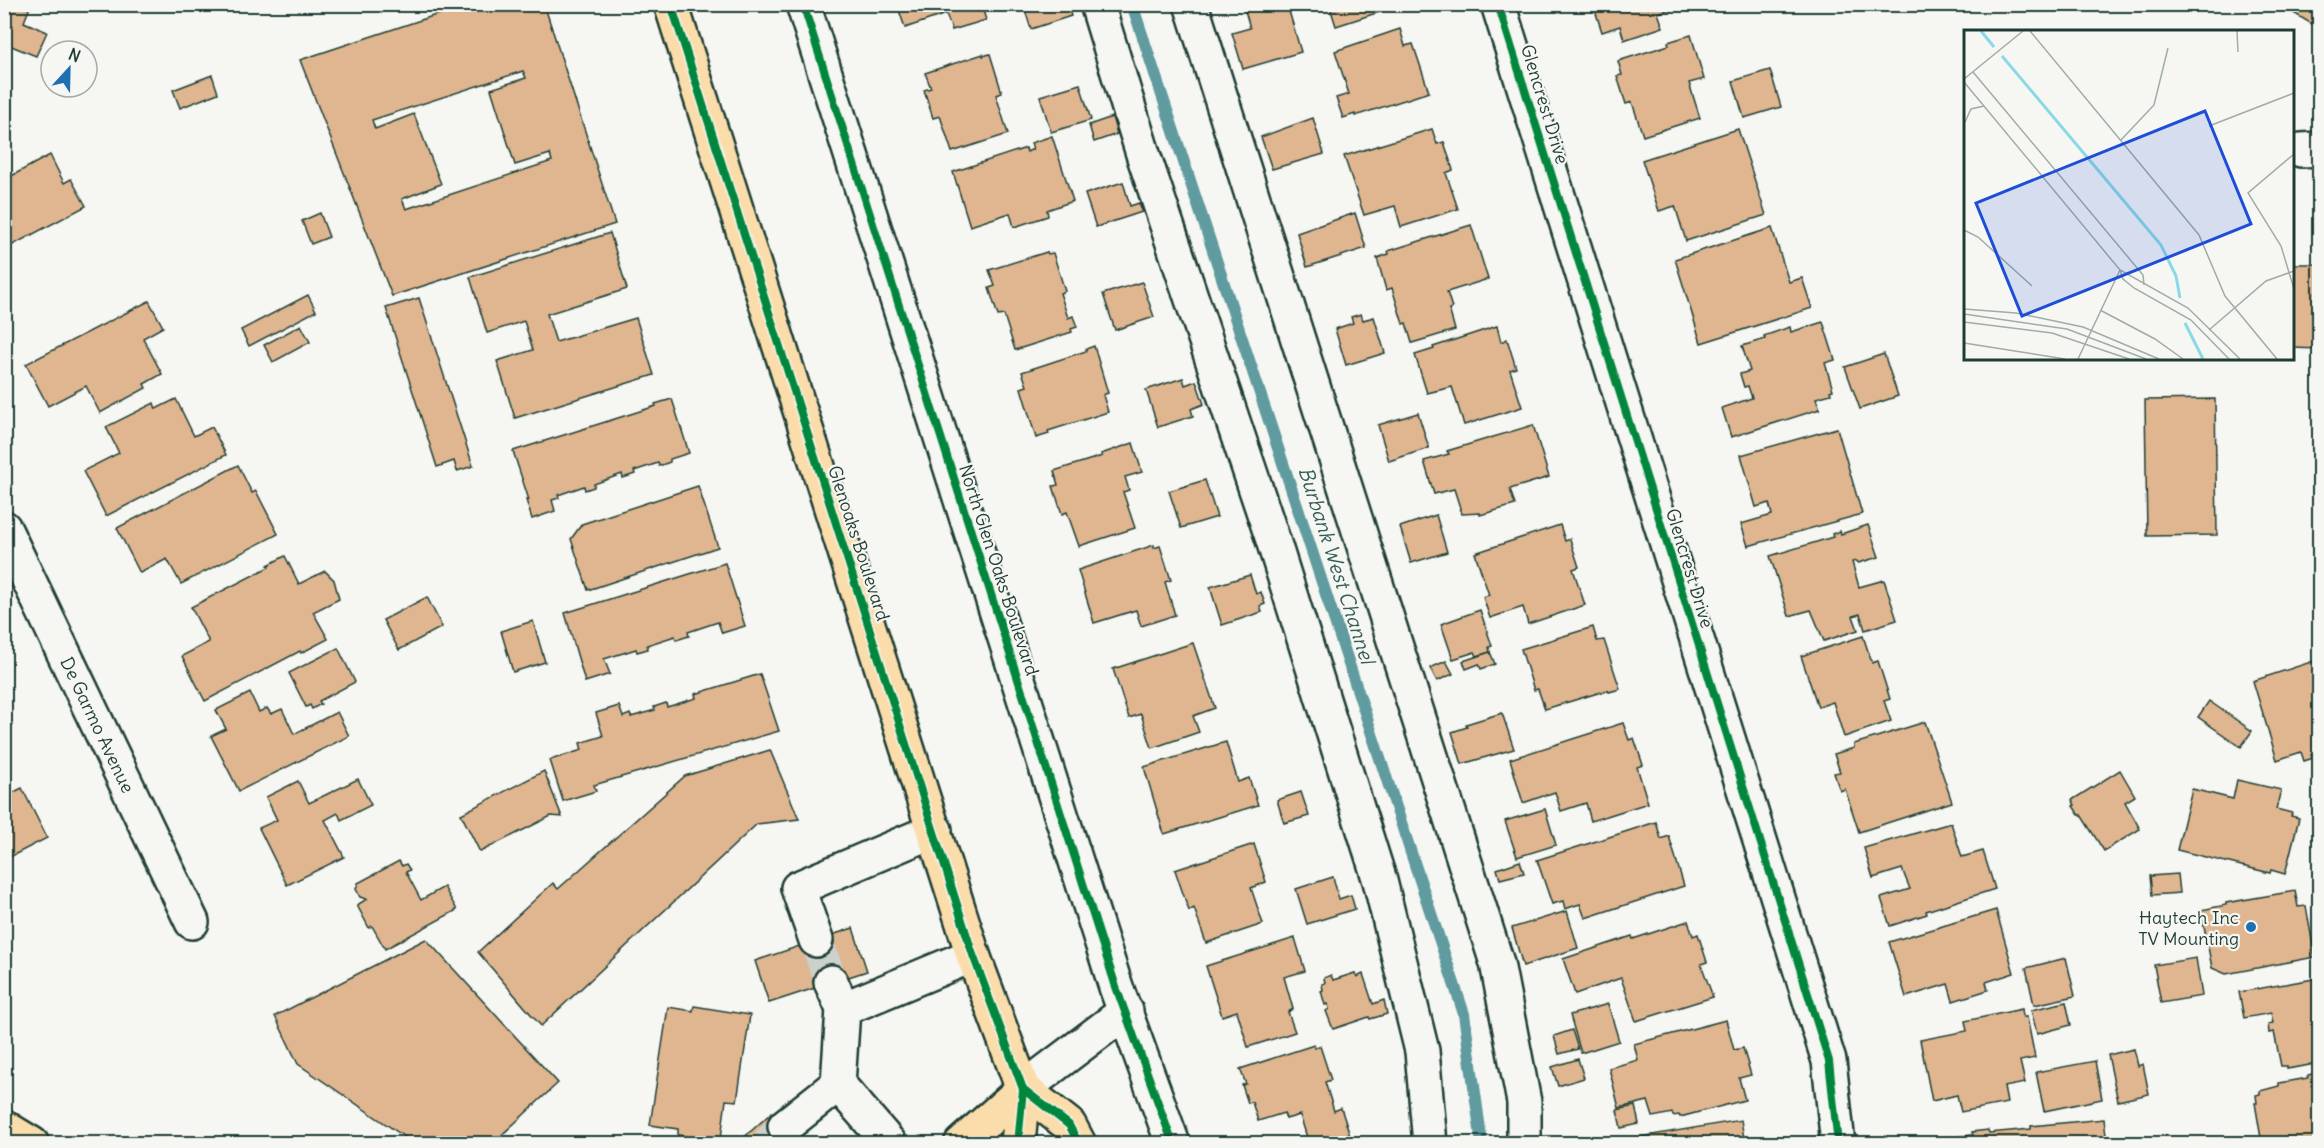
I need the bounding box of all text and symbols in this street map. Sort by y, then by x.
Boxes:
inset map [1964,30,2294,360]
north arrow [39,39,99,99]
street label: Glencrest Drive [1516,41,1574,167]
text: N [66,44,83,66]
street label: Glenoaks Boulevard [823,462,895,624]
street label: North Glen Oaks Boulevard [954,462,1044,679]
water label: Burbank West Channel [1293,464,1381,669]
street label: Glencrest Drive [1661,505,1719,631]
street label: De Garmo Avenue [56,653,140,796]
place label: Haytech Inc TV Mounting [2138,906,2239,950]
marker: Haytech Inc TV Mounting [2244,920,2258,934]

